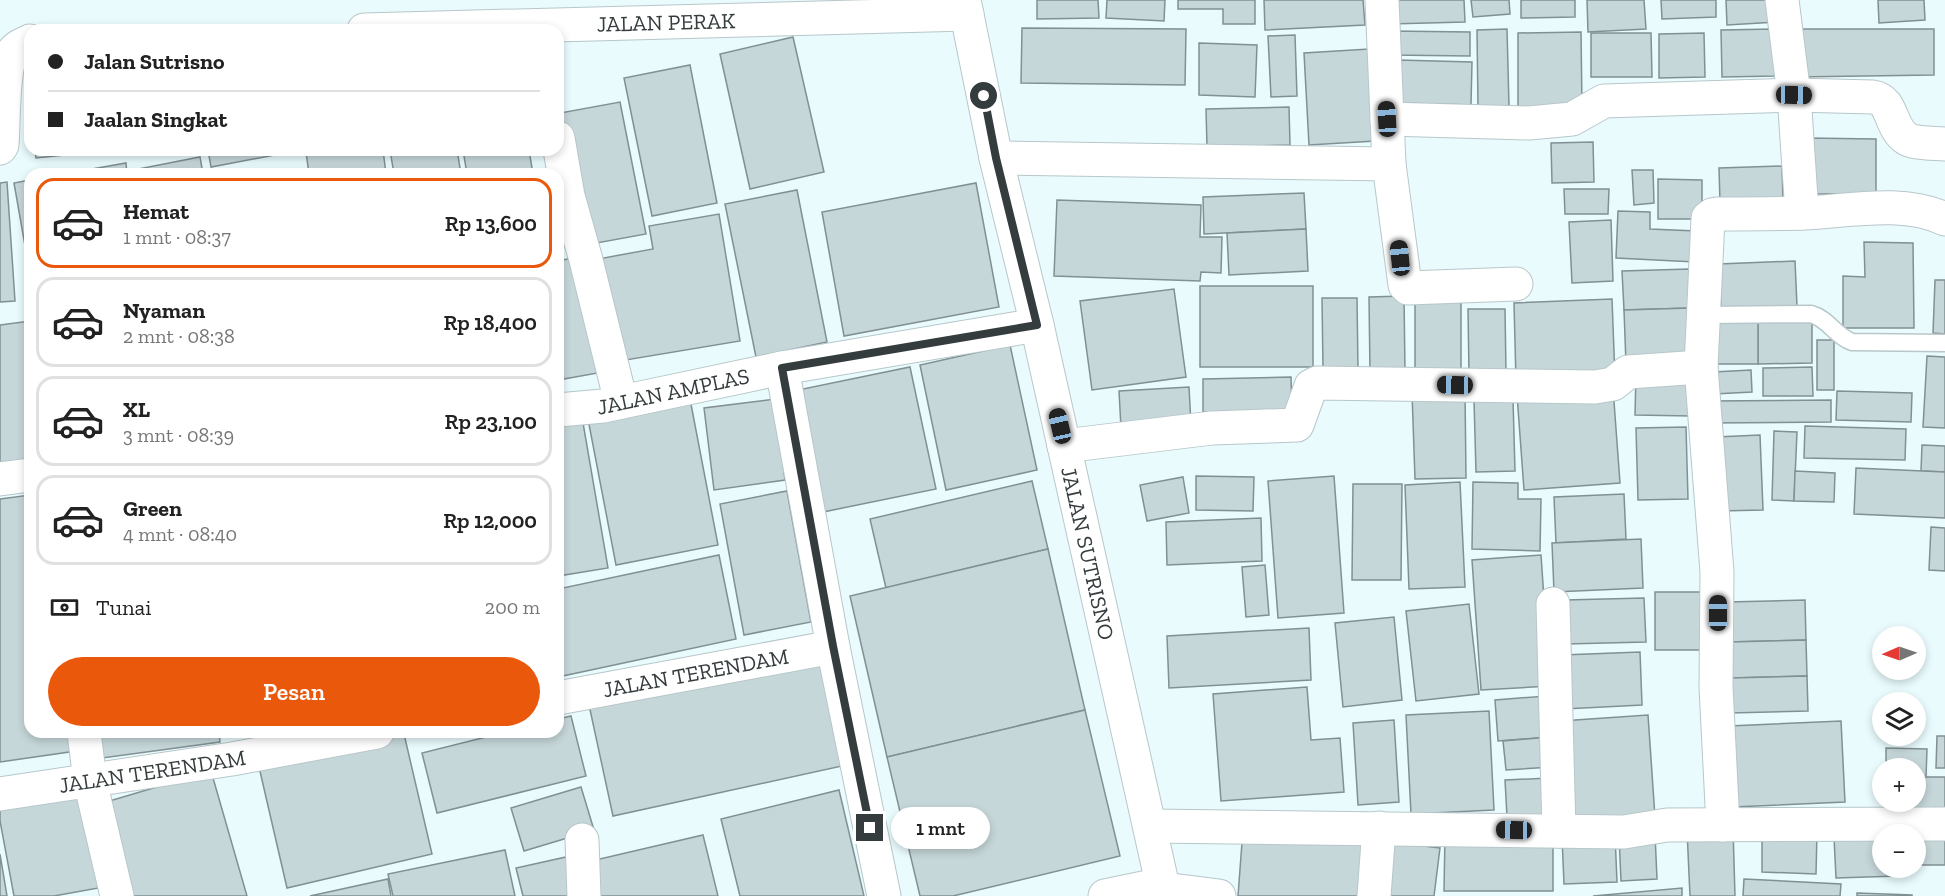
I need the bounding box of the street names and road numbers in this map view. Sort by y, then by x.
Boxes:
street label: JALAN PERAK [596,7,735,37]
street label: JALAN AMPLAS [596,362,752,420]
street label: JALAN SUTRISNO [1056,464,1121,642]
street label: JALAN TERENDAM [600,642,791,703]
street label: JALAN TERENDAM [57,743,248,798]

